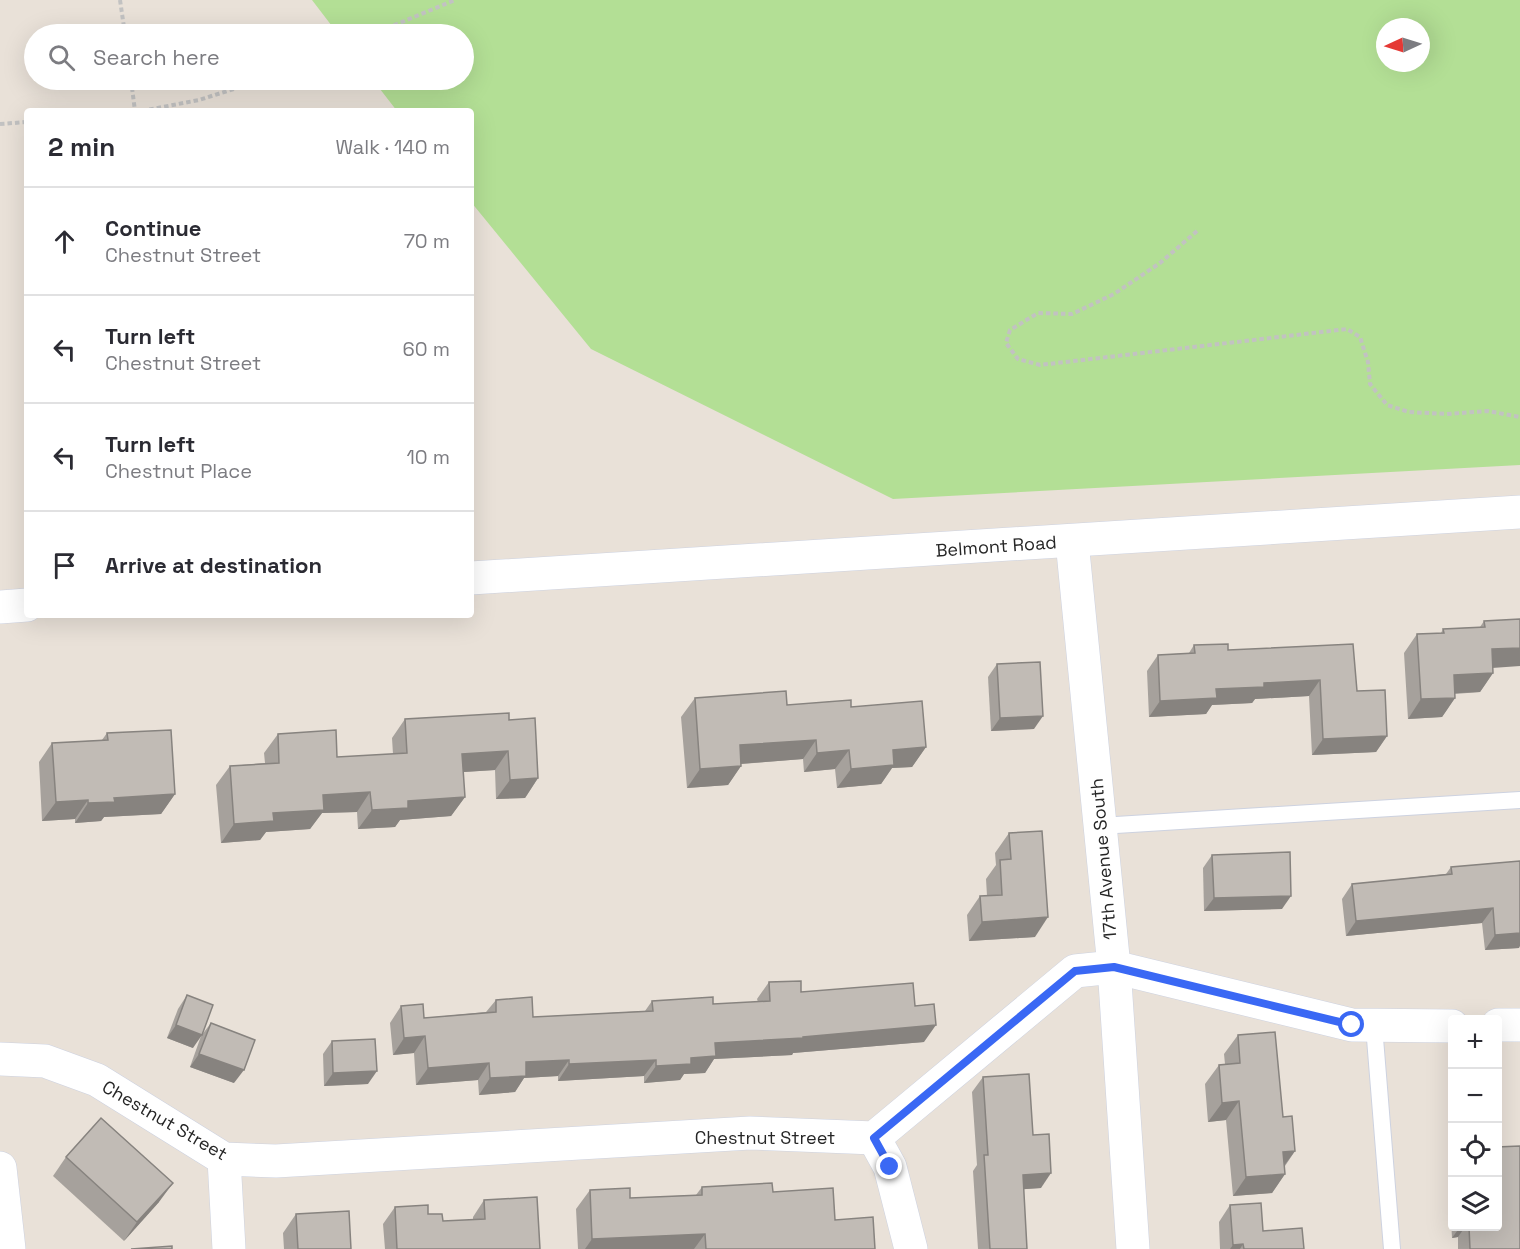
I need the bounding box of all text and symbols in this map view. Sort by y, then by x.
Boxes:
north arrow [1376,18,1430,72]
search box [24,24,474,90]
icon: search [45,41,78,74]
text: Search here [93,43,220,71]
text: 2 min [48,130,115,164]
text: Walk · 140 m [336,134,450,160]
text: Continue [105,214,201,242]
icon: ahead [48,225,81,258]
text: 70 m [404,228,450,254]
text: Chestnut Street [105,242,261,268]
text: Turn left [105,322,195,350]
icon: left [48,333,81,366]
text: 60 m [403,336,450,362]
text: Chestnut Street [105,350,261,376]
text: Turn left [105,430,195,458]
icon: left [48,441,81,474]
text: 10 m [406,444,450,470]
text: Chestnut Place [105,458,252,484]
street label: Belmont Road [935,530,1057,562]
icon: arrive [48,549,81,582]
text: Arrive at destination [105,551,322,579]
street label: 17th Avenue South [1084,777,1122,941]
route start [1338,1011,1364,1037]
map controls [1448,1015,1502,1231]
button: + [1448,1015,1502,1069]
button: − [1448,1069,1502,1123]
street label: Chestnut Street [98,1075,232,1165]
button: locate [1448,1123,1502,1177]
street label: Chestnut Street [695,1126,835,1149]
route end [876,1153,902,1179]
button: layers [1448,1177,1502,1231]

